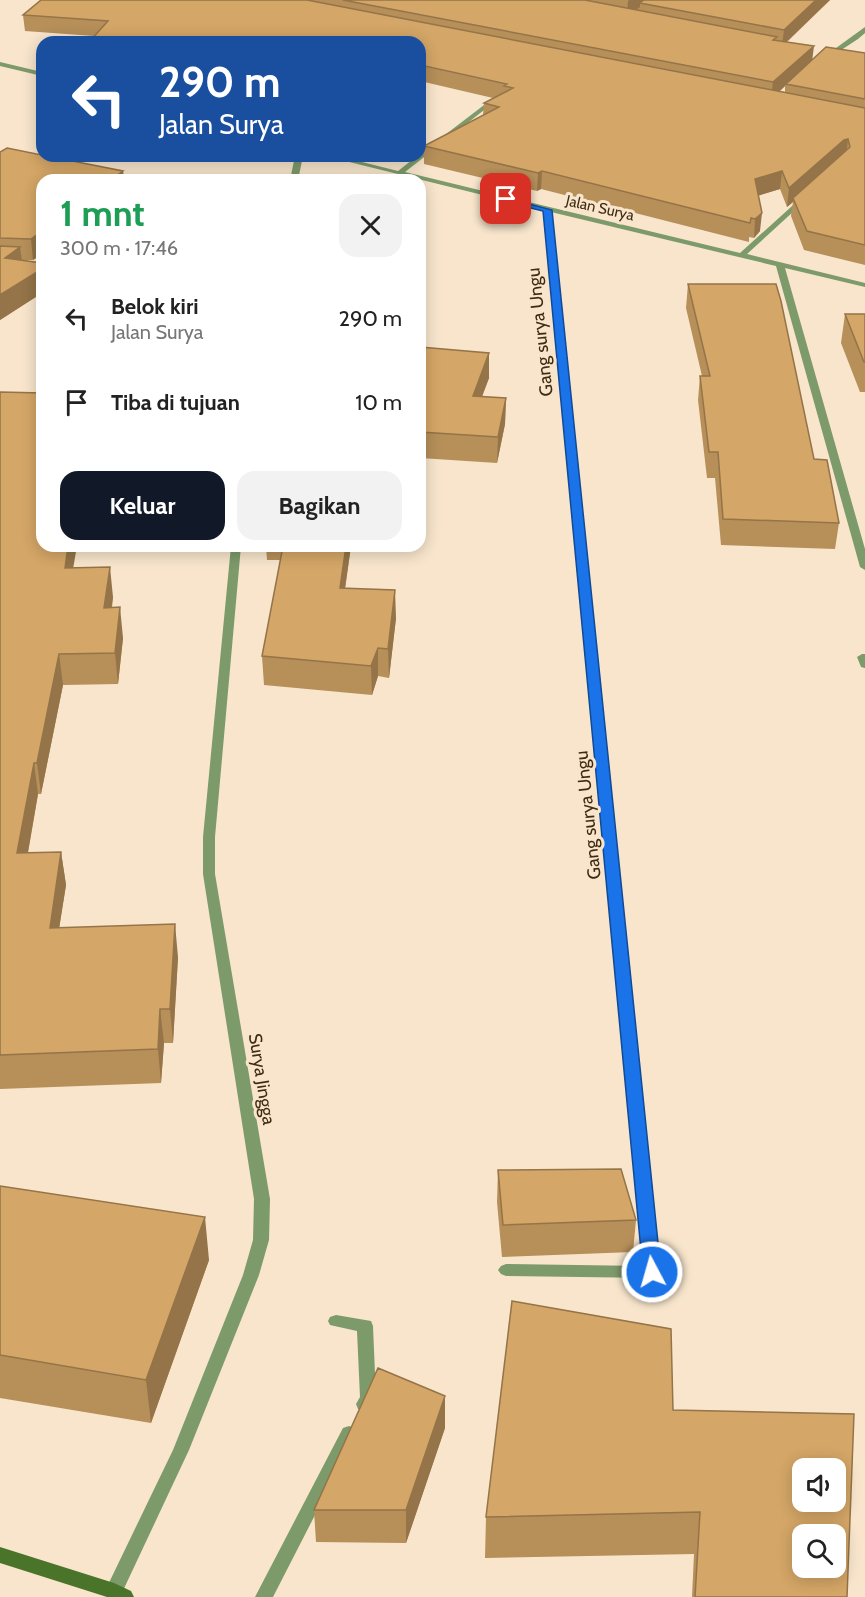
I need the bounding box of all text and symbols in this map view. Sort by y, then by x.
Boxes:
text: 290 m [159,56,280,108]
icon: left [60,60,138,138]
text: Jalan Surya [159,108,284,141]
pin [480,173,531,224]
icon: arrive [489,182,522,215]
text: 1 mnt [60,191,145,235]
street label: Jalan Surya [563,191,637,225]
button: close [339,194,402,257]
text: 300 m · 17:46 [60,236,178,260]
street label: Gang surya Ungu [522,267,558,397]
text: Belok kiri [111,293,198,320]
icon: left [60,302,93,335]
text: 290 m [338,305,402,332]
text: Jalan Surya [111,320,203,344]
icon: arrive [60,386,93,419]
text: Tiba di tujuan [111,389,240,416]
text: 10 m [355,389,402,416]
button: Keluar [60,471,225,540]
button: Bagikan [237,471,402,540]
street label: Gang surya Ungu [570,750,606,880]
street label: Surya Jingga [244,1032,280,1127]
position arrow [620,1240,684,1304]
map controls [792,1458,846,1578]
button: sound [792,1458,846,1512]
button: search [792,1524,846,1578]

